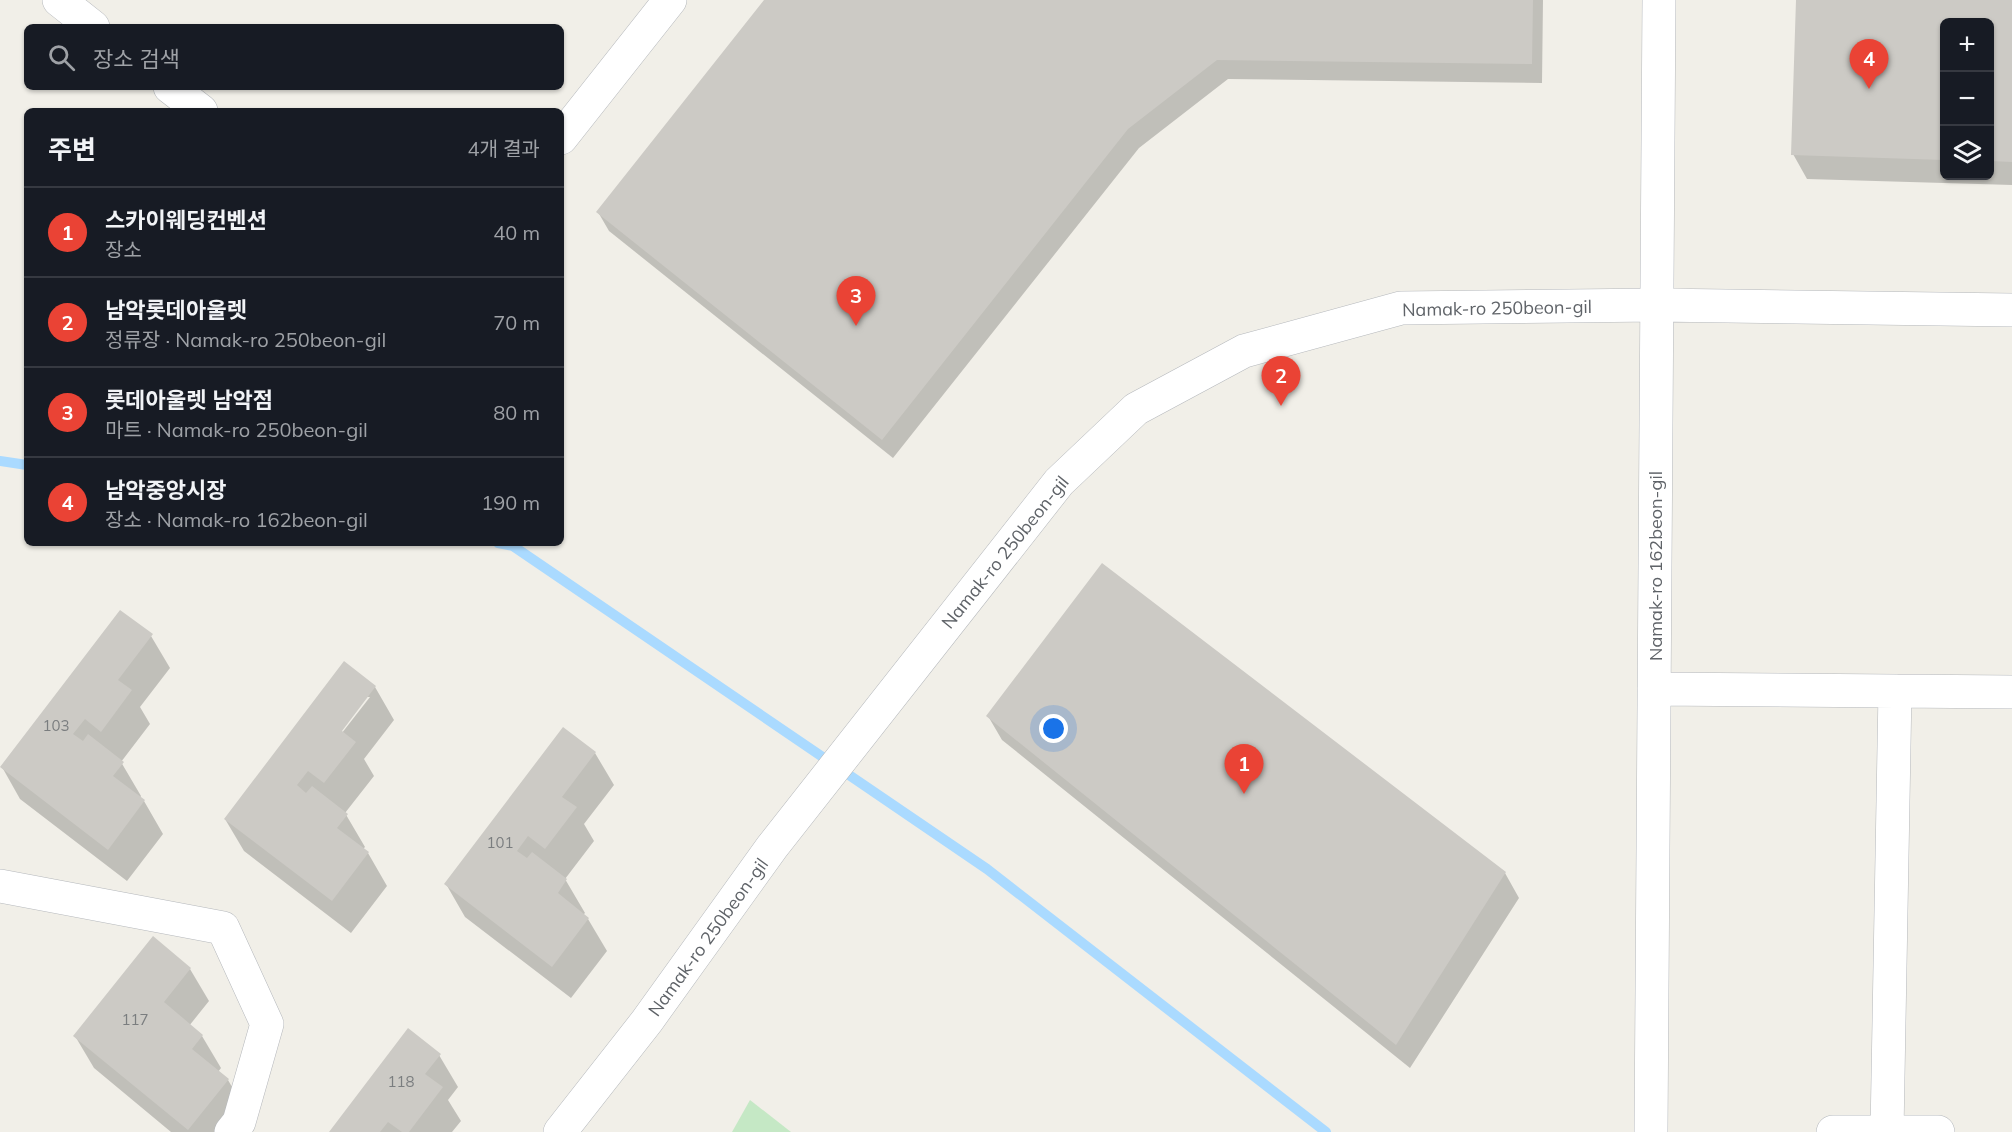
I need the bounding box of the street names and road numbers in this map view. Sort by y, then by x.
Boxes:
street label: Namak-ro 250beon-gil [1402,295,1592,321]
street label: Namak-ro 250beon-gil [936,471,1074,633]
street label: Namak-ro 162beon-gil [1644,471,1667,661]
street label: Namak-ro 250beon-gil [643,853,773,1021]

